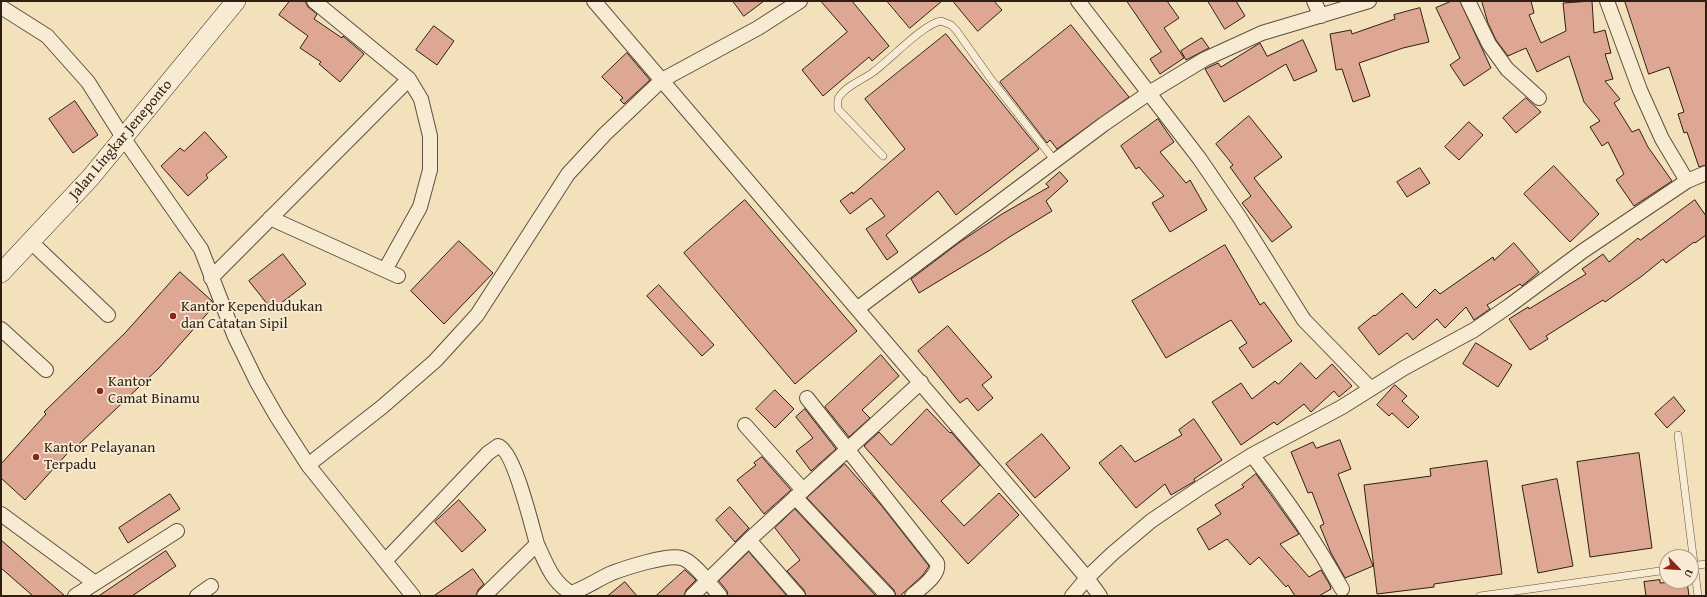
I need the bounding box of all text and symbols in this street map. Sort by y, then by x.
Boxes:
street label: Jalan Lingkar Jeneponto [66,76,176,204]
place label: Kantor Kependudukan dan Catatan Sipil [181,298,323,333]
marker: Kantor Kependudukan dan Catatan Sipil [168,311,178,321]
place label: Kantor Camat Binamu [108,373,200,408]
marker: Kantor Camat Binamu [95,386,105,396]
place label: Kantor Pelayanan Terpadu [44,439,155,474]
marker: Kantor Pelayanan Terpadu [31,452,41,462]
north arrow [1659,549,1699,589]
text: U [1680,567,1698,580]

